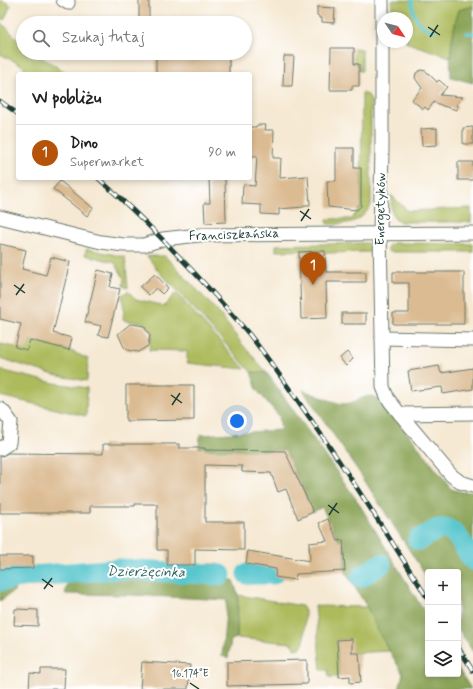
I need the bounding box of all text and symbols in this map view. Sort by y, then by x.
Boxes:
north arrow [377,12,413,48]
search box [16,16,252,60]
icon: search [30,27,52,49]
text: Szukaj tutaj [62,28,145,48]
text: W pobliżu [32,87,101,109]
text: Dino [70,134,98,154]
text: 1 [42,144,48,161]
text: 90 m [208,144,236,161]
text: Supermarket [70,154,144,171]
street label: Energetyków [372,172,391,246]
street label: Franciszkańska [189,225,280,245]
pin: 1 [300,252,326,285]
your location [227,411,247,431]
water label: Dzierżęcinka [107,562,185,582]
map controls [425,569,461,677]
button: + [425,569,461,605]
button: − [425,605,461,641]
button: layers [425,641,461,677]
text: 16.174°E [172,667,209,681]

